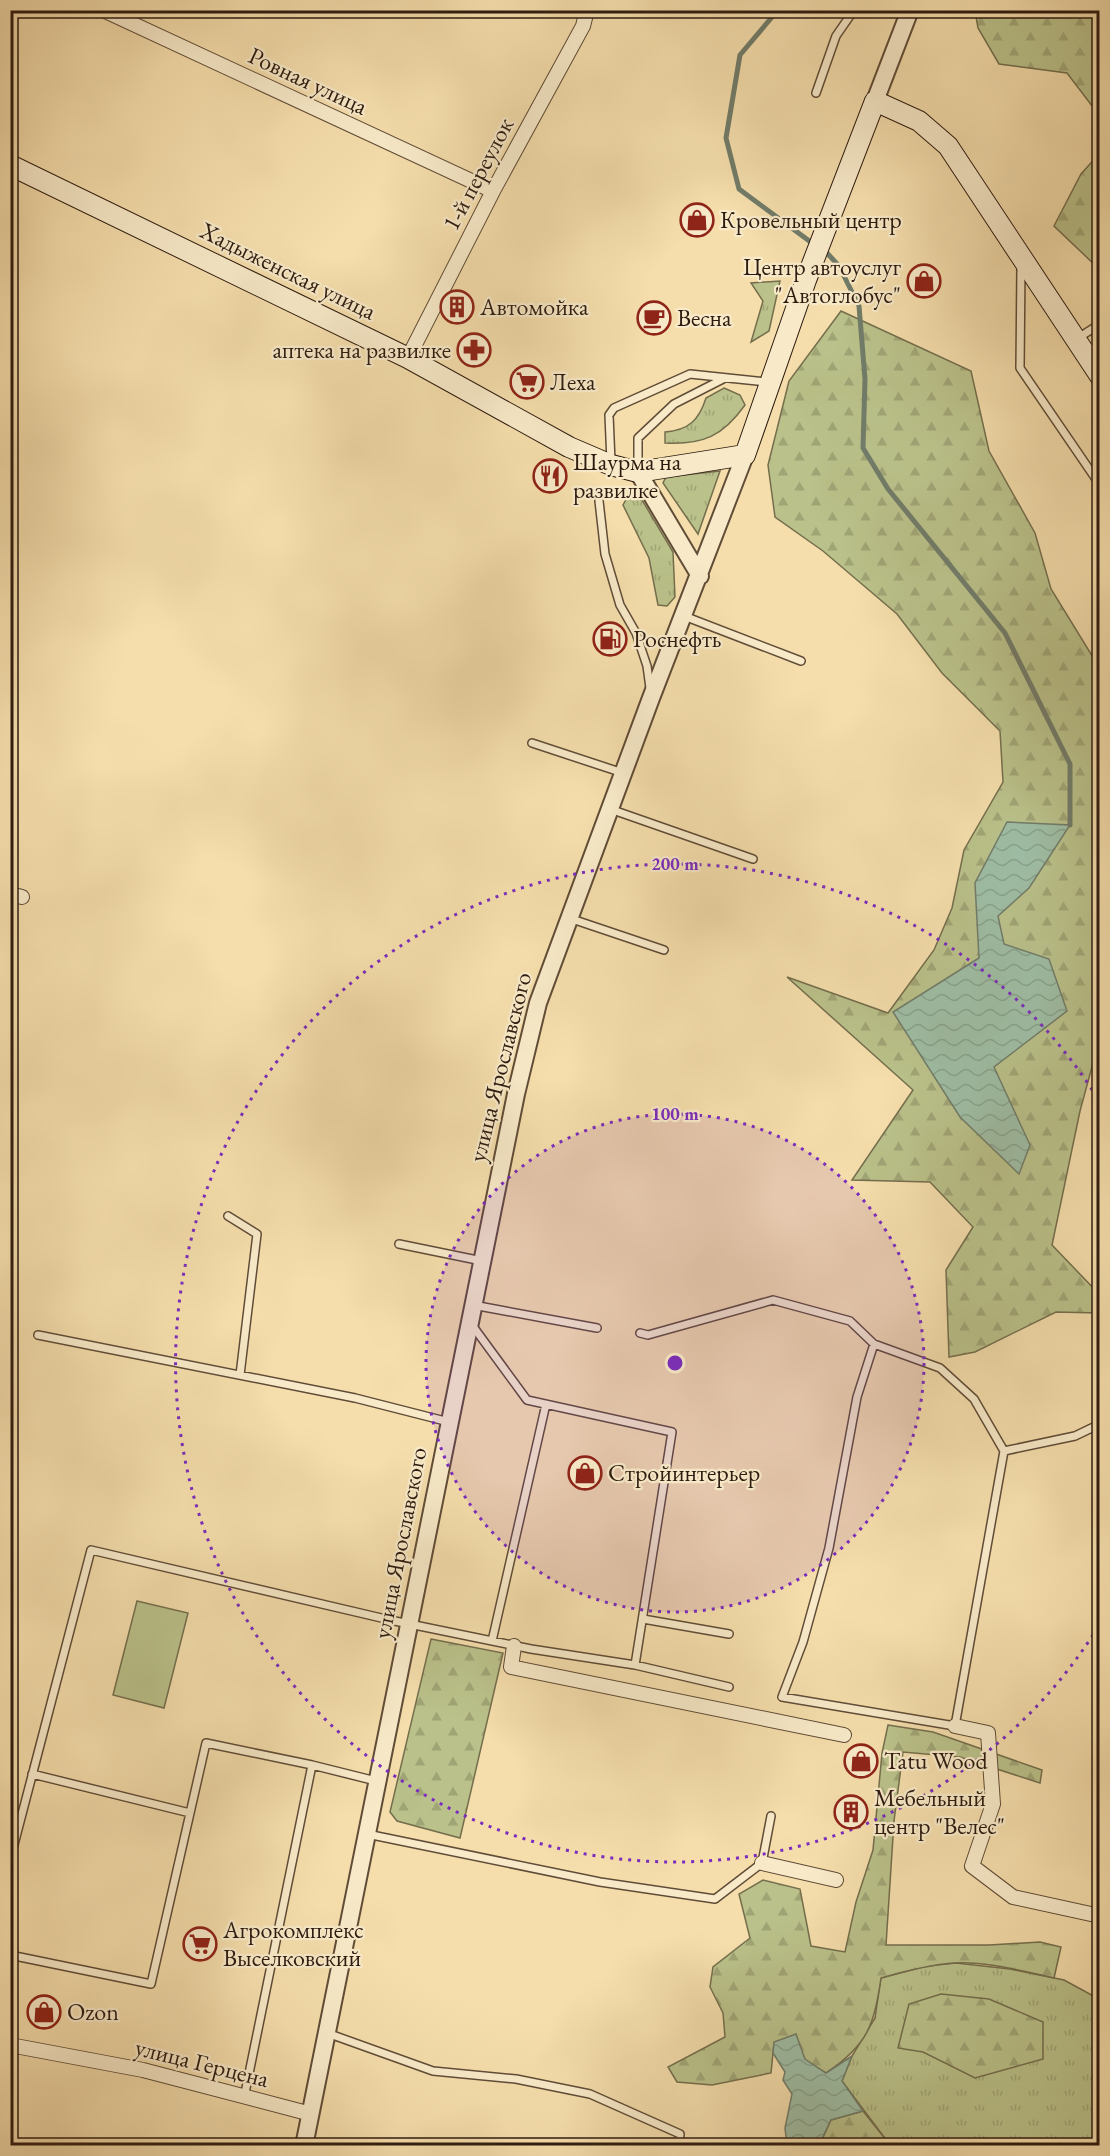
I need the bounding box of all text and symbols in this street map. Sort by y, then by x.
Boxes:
street label: Ровная улица [244,40,373,122]
street label: 1-й переулок [435,111,521,236]
shop icon: Кровельный центр [679,202,715,238]
place label: Кровельный центр [720,204,902,235]
street label: Хадыженская улица [194,214,382,327]
place label: Центр автоуслуг "Автоглобус" [743,251,901,310]
shop icon: Центр автоуслуг "Автоглобус" [906,263,942,299]
building icon: Автомойка [439,289,475,325]
place label: Автомойка [479,291,589,322]
cafe icon: Весна [636,300,672,336]
place label: Весна [677,302,732,333]
pharmacy icon: аптека на развилке [456,332,492,368]
place label: аптека на развилке [273,334,451,365]
supermarket icon: Леха [509,364,545,400]
place label: Леха [550,366,596,397]
place label: Шаурма на развилке [573,446,682,505]
restaurant icon: Шаурма на развилке [532,458,568,494]
fuel station icon: Роснефть [592,621,628,657]
place label: Роснефть [633,623,722,654]
text: 200 m [651,852,699,875]
street label: улица Ярославского [461,969,538,1165]
text: 100 m [651,1102,699,1125]
centre of rings [665,1353,685,1373]
street label: улица Ярославского [366,1444,433,1641]
shop icon: Стройинтерьер [567,1455,603,1491]
place label: Стройинтерьер [608,1457,760,1488]
shop icon: Tatu Wood [843,1743,879,1779]
place label: Tatu Wood [884,1745,988,1776]
place label: Мебельный центр "Велес" [874,1782,1005,1841]
building icon: Мебельный центр "Велес" [833,1794,869,1830]
place label: Агрокомплекс Выселковский [222,1914,364,1973]
supermarket icon: Агрокомплекс Выселковский [182,1926,218,1962]
shop icon: Ozon [26,1994,62,2030]
place label: Ozon [67,1996,119,2027]
street label: улица Герцена [132,2031,273,2094]

